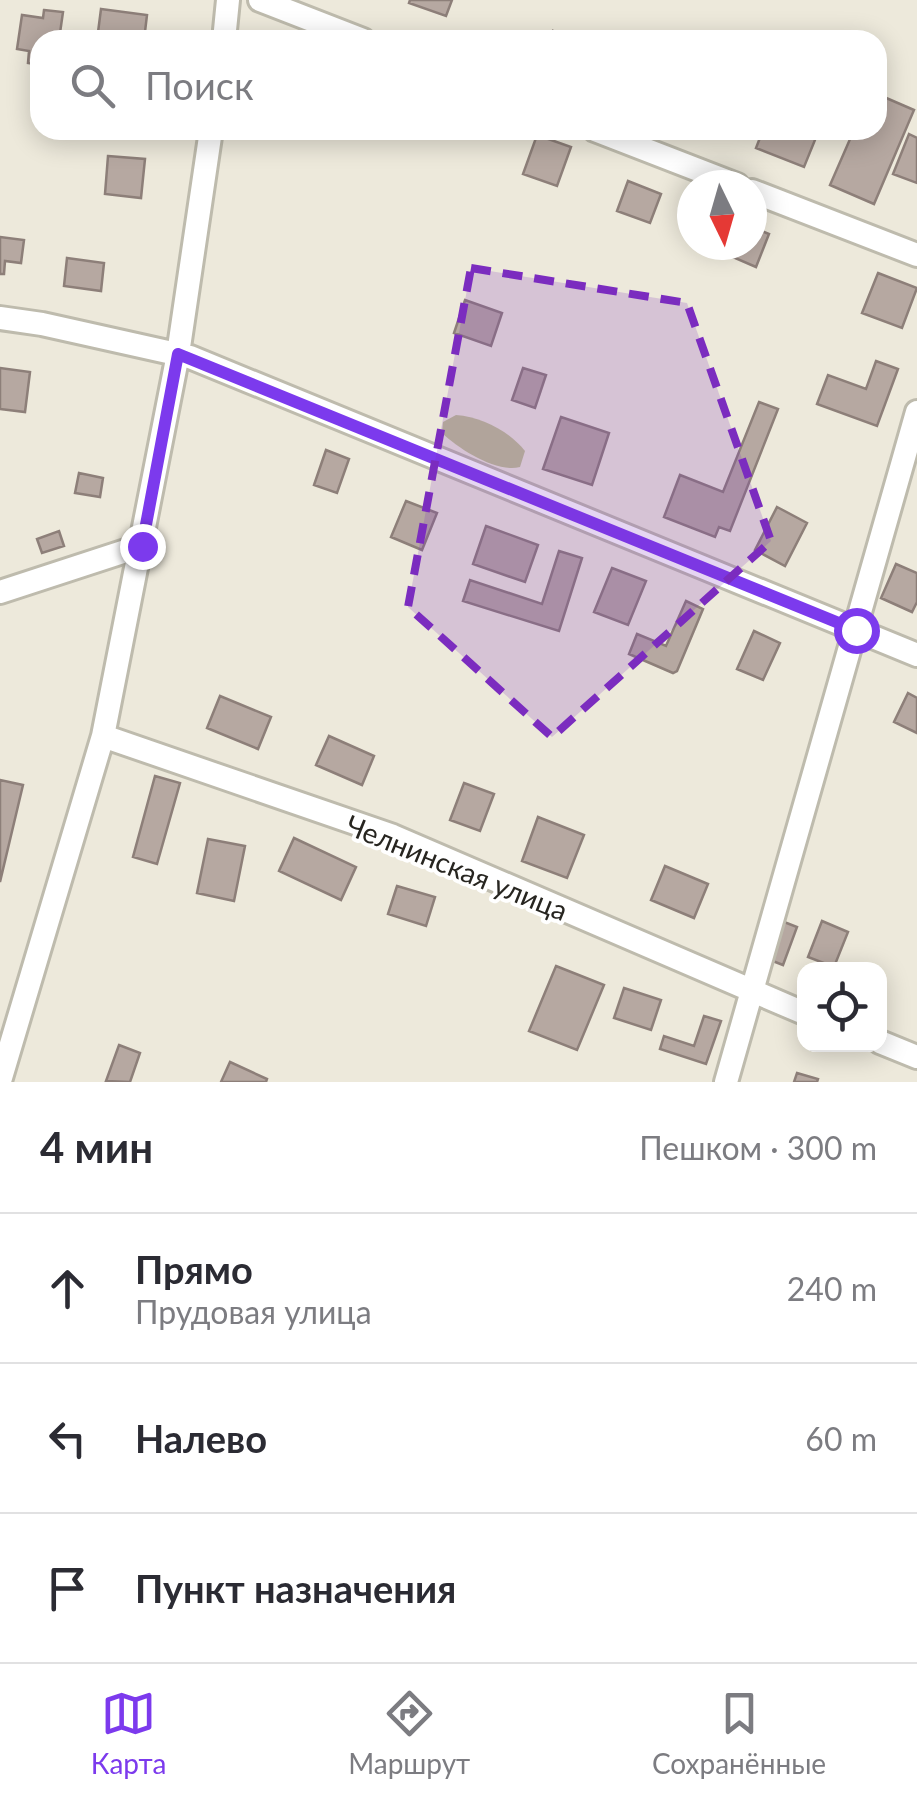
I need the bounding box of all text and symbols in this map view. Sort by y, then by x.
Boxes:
search box [30,30,887,140]
icon: search [65,58,120,113]
text: Поиск [145,62,254,108]
north arrow [677,170,767,260]
route end [120,524,166,570]
route start [834,608,880,654]
street label: Челнинская улица [341,807,573,927]
map controls [797,962,887,1052]
button: locate [797,962,887,1052]
text: 4 мин [40,1122,153,1172]
text: Пешком · 300 m [639,1128,877,1167]
text: Прямо [135,1246,253,1292]
icon: ahead [40,1261,95,1316]
text: 240 m [787,1269,877,1308]
text: Прудовая улица [135,1292,372,1331]
icon: left [40,1411,95,1466]
text: Налево [135,1415,267,1461]
text: 60 m [805,1419,877,1458]
icon: arrive [40,1561,95,1616]
text: Пункт назначения [135,1565,456,1611]
tab: Карта [91,1686,167,1780]
tab: Маршрут [348,1686,470,1780]
tab: Сохранённые [652,1686,826,1780]

